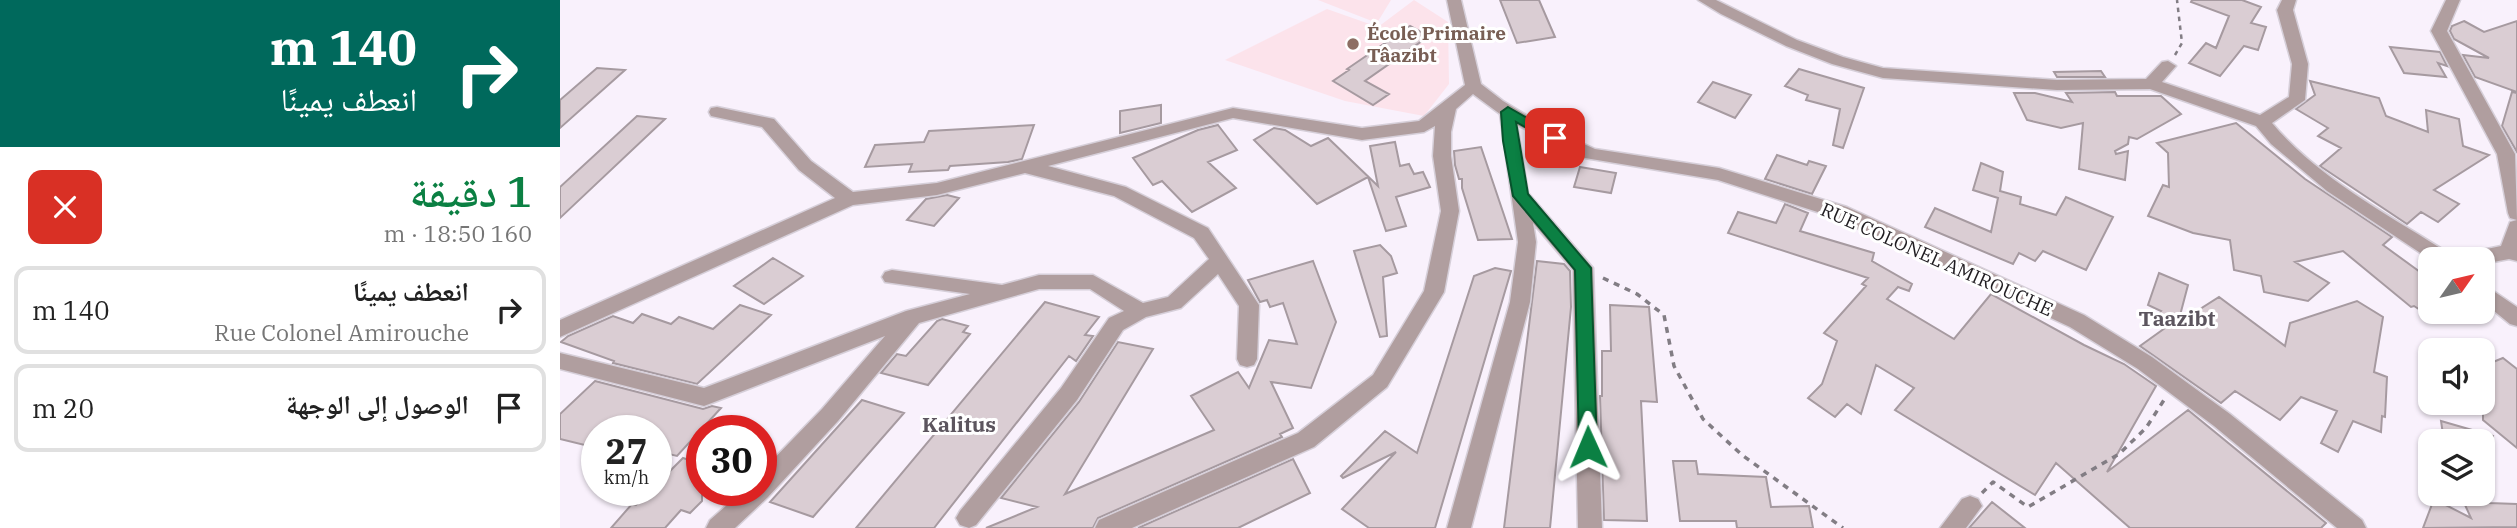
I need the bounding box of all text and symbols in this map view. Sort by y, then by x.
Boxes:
text: 140 m [270,15,417,78]
place label: École Primaire Tâazibt [1367,21,1506,67]
icon: right [441,28,532,119]
marker: École Primaire Tâazibt [1345,36,1361,52]
text: انعطف يمينًا [280,78,417,120]
pin [1525,108,1585,168]
icon: arrive [1536,119,1574,157]
text: 1 دقيقة [410,164,532,219]
button: close [28,170,102,244]
street label: RUE COLONEL AMIROUCHE [1817,197,2057,321]
text: 160 m · 18:50 [383,218,532,248]
north arrow [2418,247,2496,324]
map controls [2418,247,2495,506]
text: انعطف يمينًا [353,274,469,308]
icon: right [490,291,528,329]
text: 140 m [32,293,110,327]
district label: Taazibt [2139,304,2216,332]
text: Rue Colonel Amirouche [214,317,469,347]
button: sound [2418,338,2495,415]
text: الوصول إلى الوجهة [286,387,469,421]
icon: arrive [490,389,528,427]
text: 20 m [32,391,94,425]
district label: Kalitus [922,410,996,438]
position arrow [1551,410,1625,484]
speed limit sign: 30 [686,415,777,506]
text: 27 [605,428,648,474]
button: layers [2418,429,2495,506]
text: km/h [604,466,649,489]

